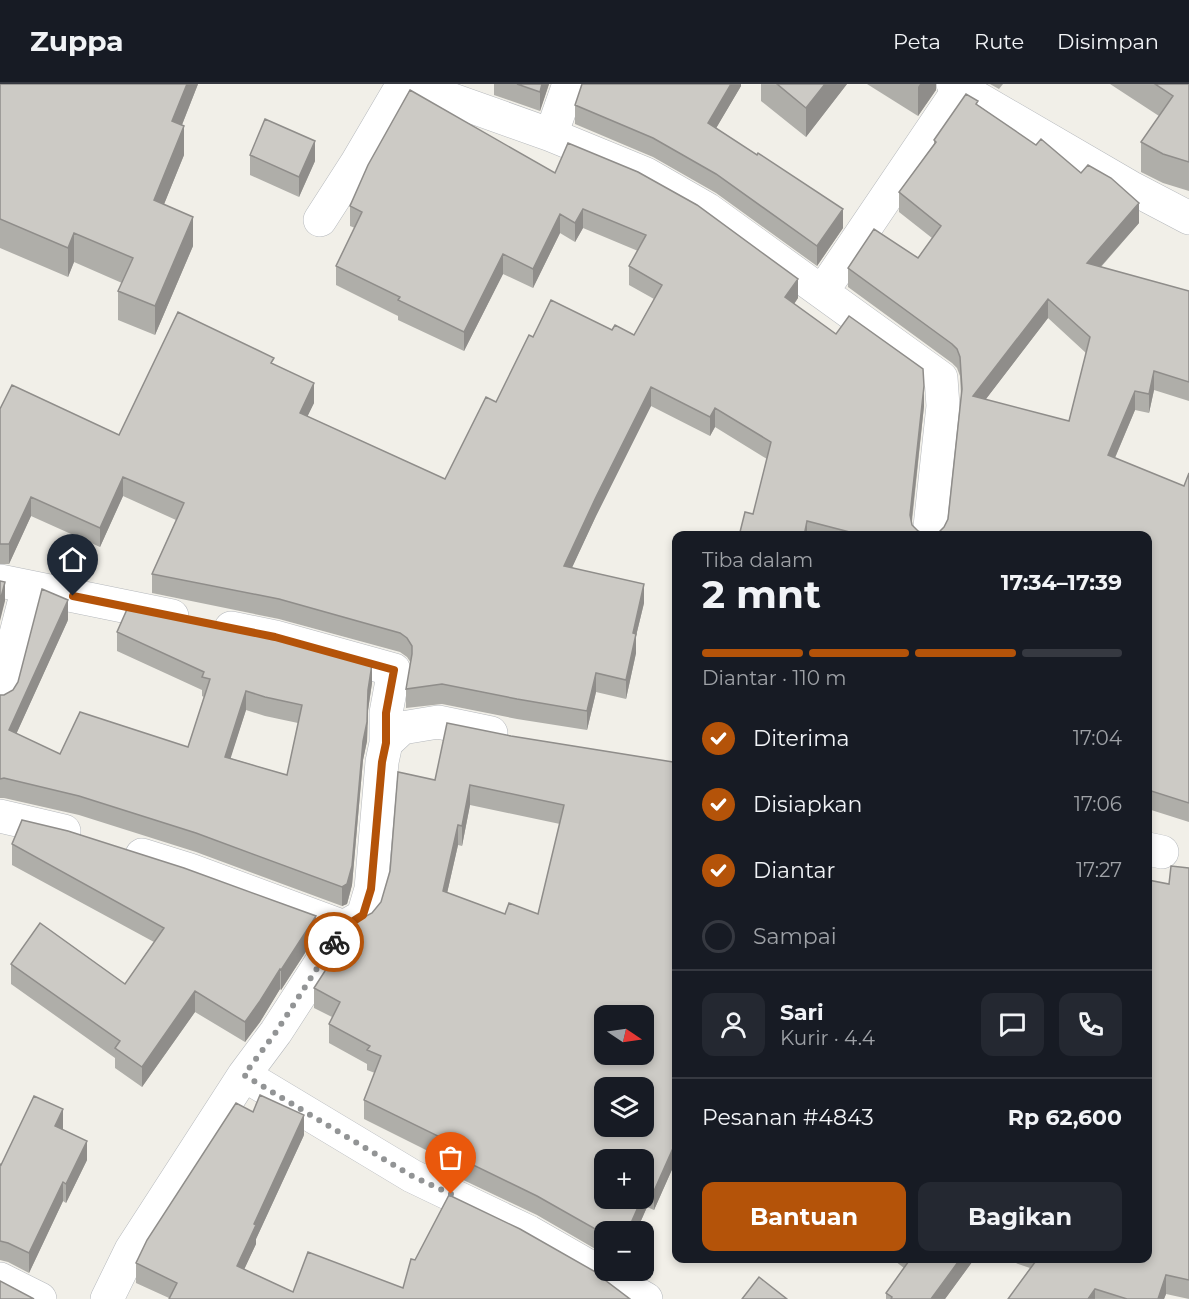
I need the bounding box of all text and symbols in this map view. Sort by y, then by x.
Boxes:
text: Zuppa [30,24,124,58]
text: Peta [893,29,941,54]
text: Rute [974,29,1024,54]
text: Disimpan [1057,29,1159,54]
pin [47,534,98,596]
icon: home [56,543,89,576]
text: Tiba dalam [702,548,813,572]
text: 17:34–17:39 [1001,569,1122,596]
text: 2 mnt [702,570,821,618]
text: Diantar · 110 m [702,666,846,690]
icon: check [702,722,735,755]
text: Diterima [753,725,850,752]
text: 17:04 [1073,726,1122,750]
icon: check [702,788,735,821]
text: Disiapkan [753,791,862,818]
text: 17:06 [1074,792,1122,816]
icon: check [702,854,735,887]
text: Diantar [753,857,835,884]
text: 17:27 [1076,858,1122,882]
courier [304,912,364,972]
text: Sampai [753,923,837,950]
icon: bike [318,926,351,959]
button: person [702,993,765,1056]
button: chat [981,993,1044,1056]
button: phone [1059,993,1122,1056]
text: Sari [780,999,824,1026]
north arrow [594,1005,654,1065]
map controls [594,1005,654,1281]
text: Kurir · 4.4 [780,1026,875,1050]
button: layers [594,1077,654,1137]
text: Pesanan #4843 [702,1104,874,1131]
text: Rp 62,600 [1008,1104,1122,1131]
pin [425,1132,476,1194]
icon: bag [434,1141,467,1174]
button: + [594,1149,654,1209]
button: Bantuan [702,1182,906,1251]
button: Bagikan [918,1182,1122,1251]
button: − [594,1221,654,1281]

